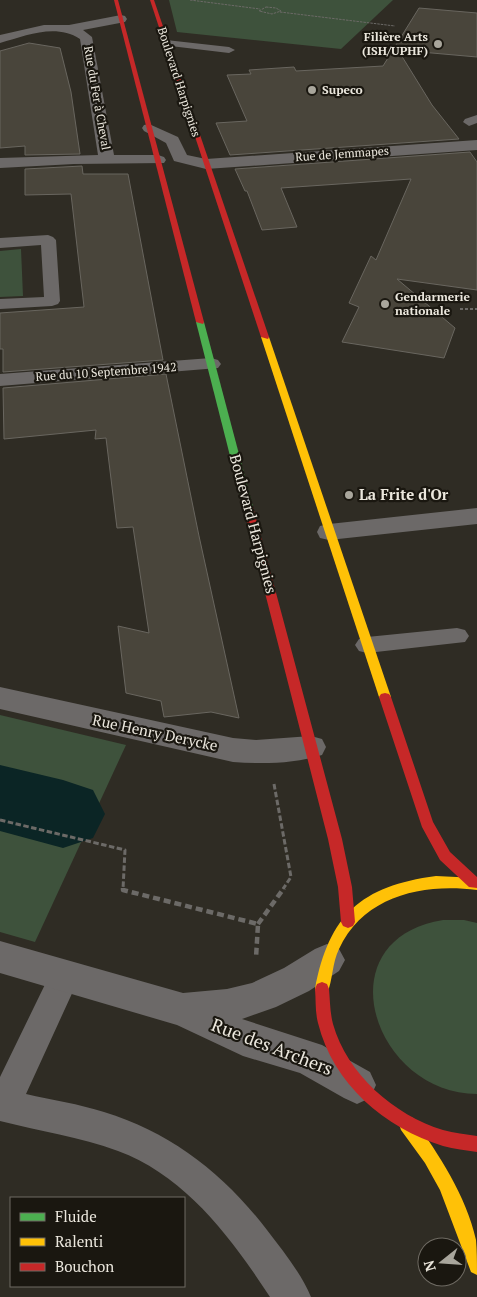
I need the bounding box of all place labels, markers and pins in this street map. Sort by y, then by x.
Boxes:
place label: Filière Arts (ISH/UPHF) [362,29,429,58]
marker: Filière Arts (ISH/UPHF) [432,38,444,50]
place label: Supeco [322,82,363,97]
marker: Supeco [306,84,318,96]
place label: Gendarmerie nationale [395,289,470,318]
marker: Gendarmerie nationale [379,298,391,310]
place label: La Frite d'Or [359,484,449,504]
marker: La Frite d'Or [343,489,355,501]

